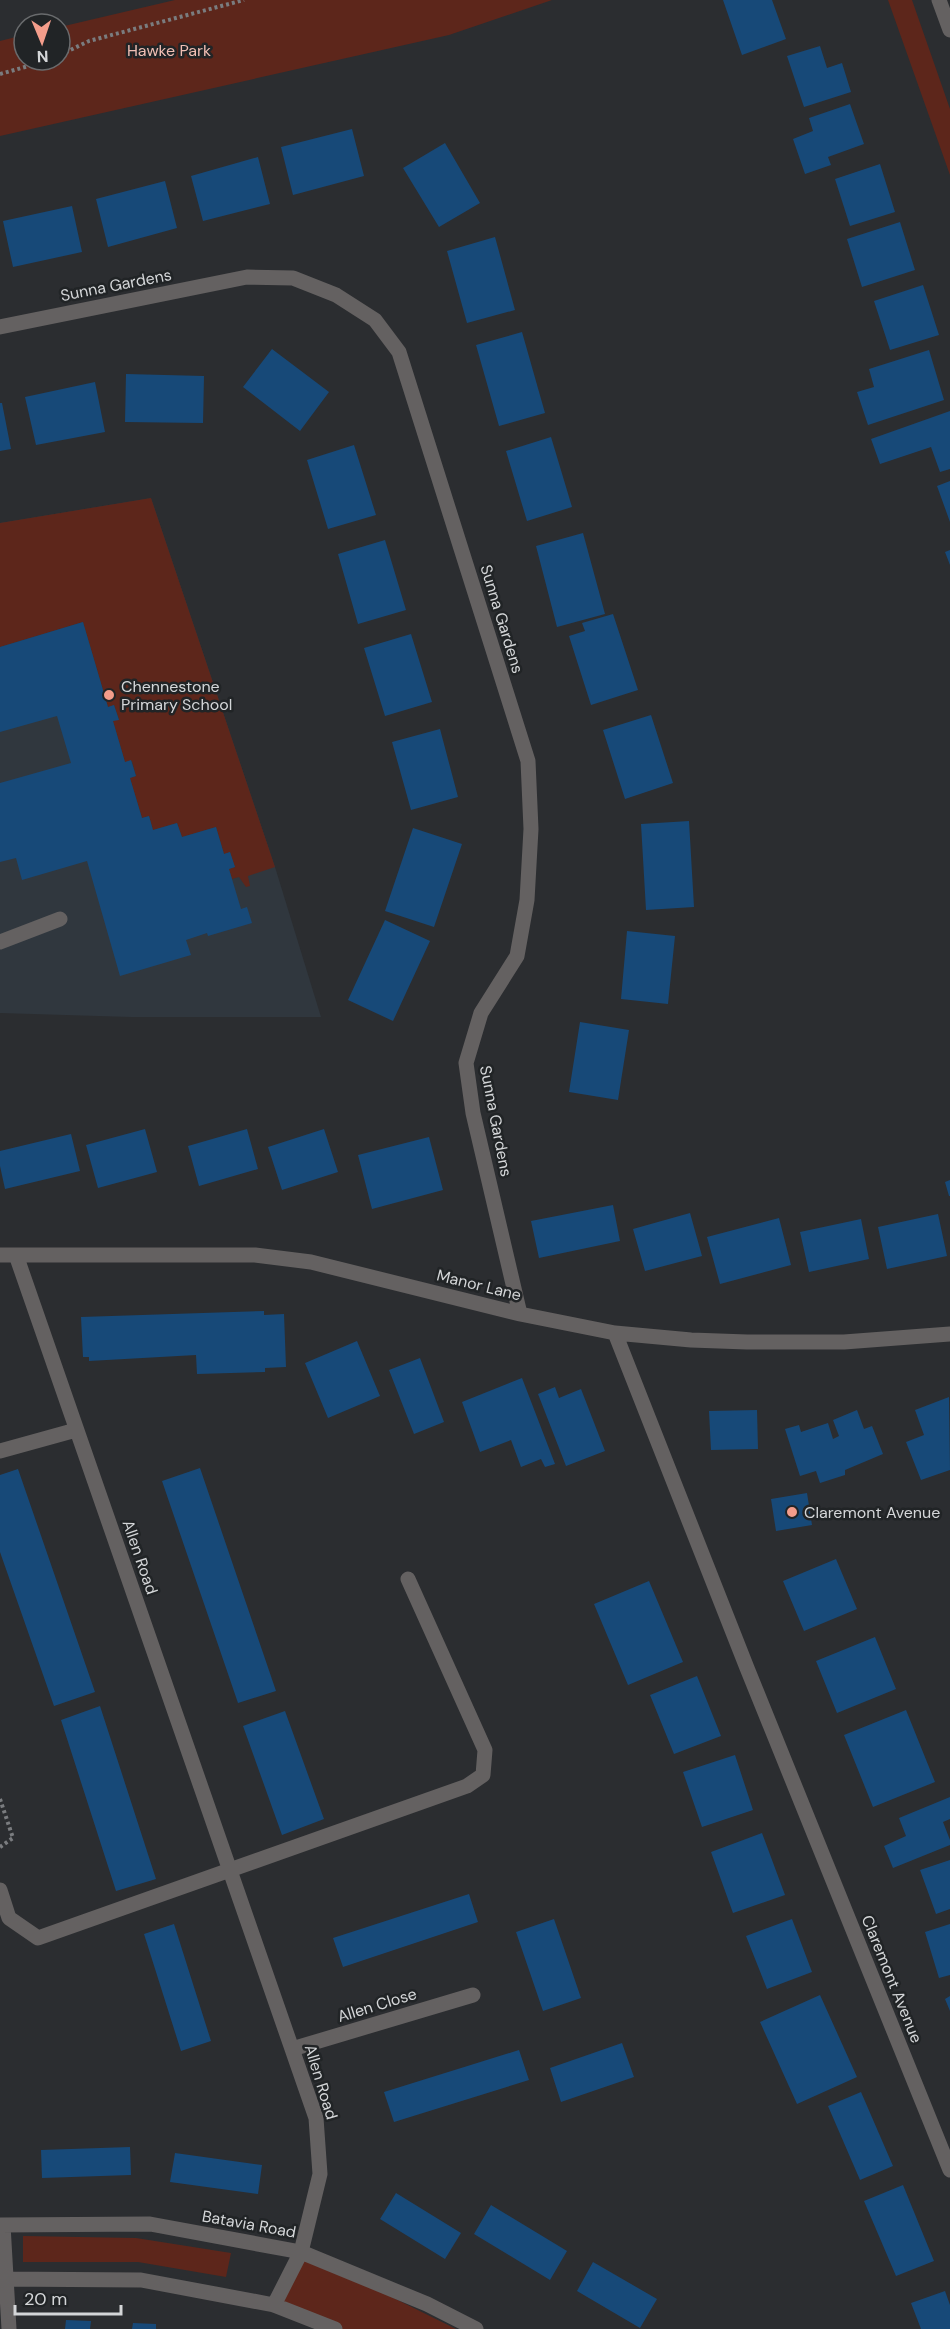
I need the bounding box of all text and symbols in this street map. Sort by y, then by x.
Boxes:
north arrow [12,12,72,72]
park label: Hawke Park [127,40,211,61]
text: N [36,46,49,67]
street label: Sunna Gardens [59,264,173,306]
street label: Sunna Gardens [476,562,528,676]
place label: Chennestone Primary School [121,676,232,715]
marker: Chennestone Primary School [102,688,116,702]
street label: Sunna Gardens [475,1064,517,1178]
street label: Manor Lane [435,1264,523,1306]
place label: Claremont Avenue [804,1502,940,1523]
marker: Claremont Avenue [785,1505,799,1519]
street label: Allen Road [117,1517,163,1597]
street label: Claremont Avenue [857,1912,927,2046]
street label: Allen Close [335,1983,419,2027]
street label: Allen Road [300,2042,342,2122]
street label: Batavia Road [200,2205,298,2243]
scale bar [15,2278,122,2316]
text: 20 m [24,2287,67,2311]

